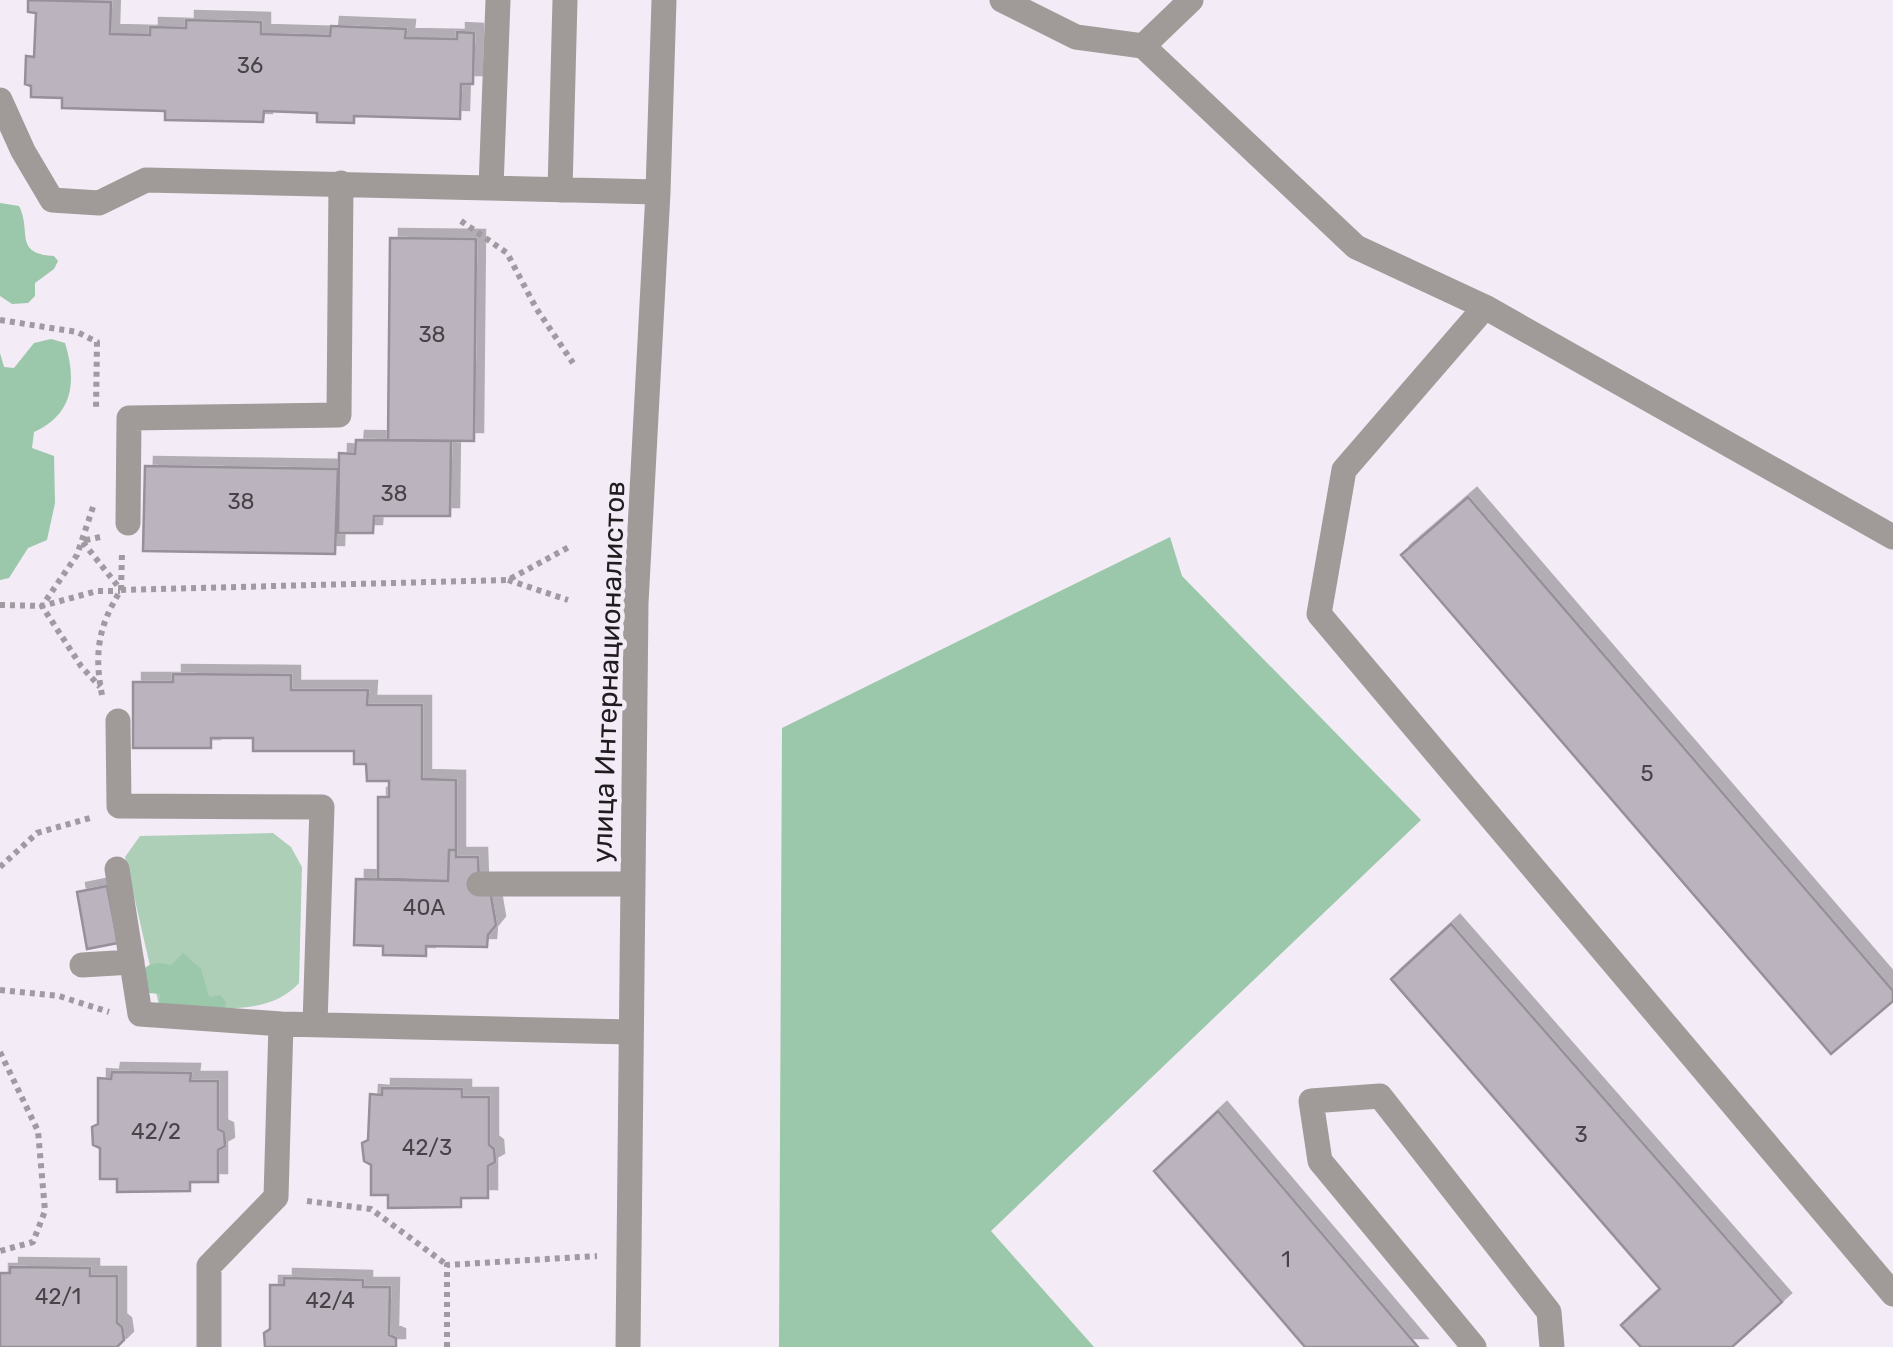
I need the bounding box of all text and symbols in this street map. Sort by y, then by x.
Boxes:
house number: 36 [237,52,263,79]
house number: 38 [418,321,446,348]
house number: 38 [380,480,408,507]
street label: улица Интернационалистов [585,480,632,864]
house number: 38 [227,488,255,515]
house number: 5 [1640,760,1654,787]
house number: 40А [403,894,445,921]
house number: 42/2 [131,1118,181,1145]
house number: 3 [1574,1121,1588,1148]
house number: 42/3 [402,1134,452,1161]
house number: 1 [1281,1246,1291,1273]
house number: 42/1 [35,1283,81,1310]
house number: 42/4 [305,1287,355,1314]

